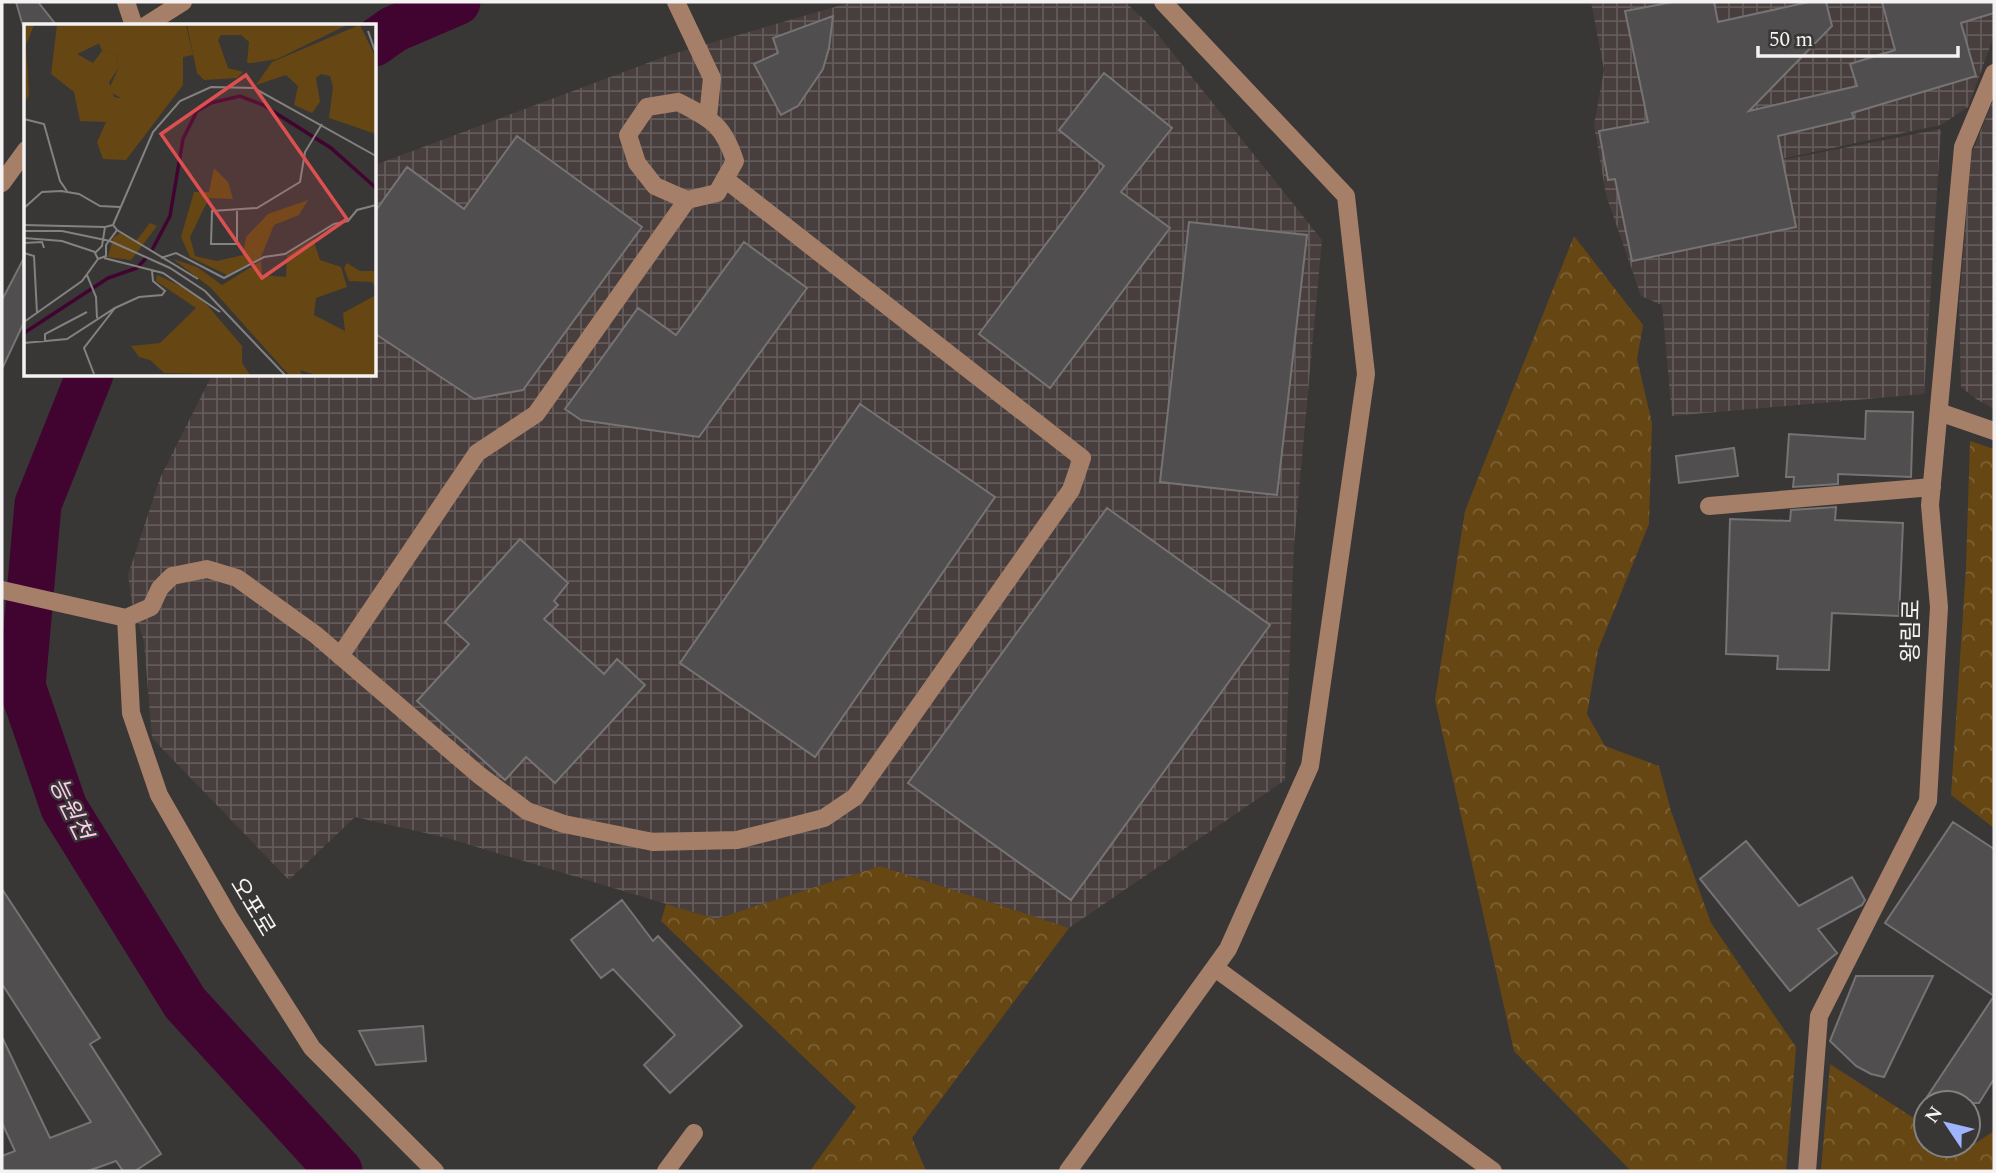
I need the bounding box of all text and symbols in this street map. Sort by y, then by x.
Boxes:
scale bar [1758,14,1958,58]
inset map [24,24,376,376]
text: 50 m [1769,24,1813,56]
street label: 왕림로 [1894,599,1930,663]
water label: 능원천 [39,771,102,849]
street label: 오포로 [221,871,283,943]
north arrow [1912,1089,1982,1159]
text: N [1918,1100,1951,1130]

